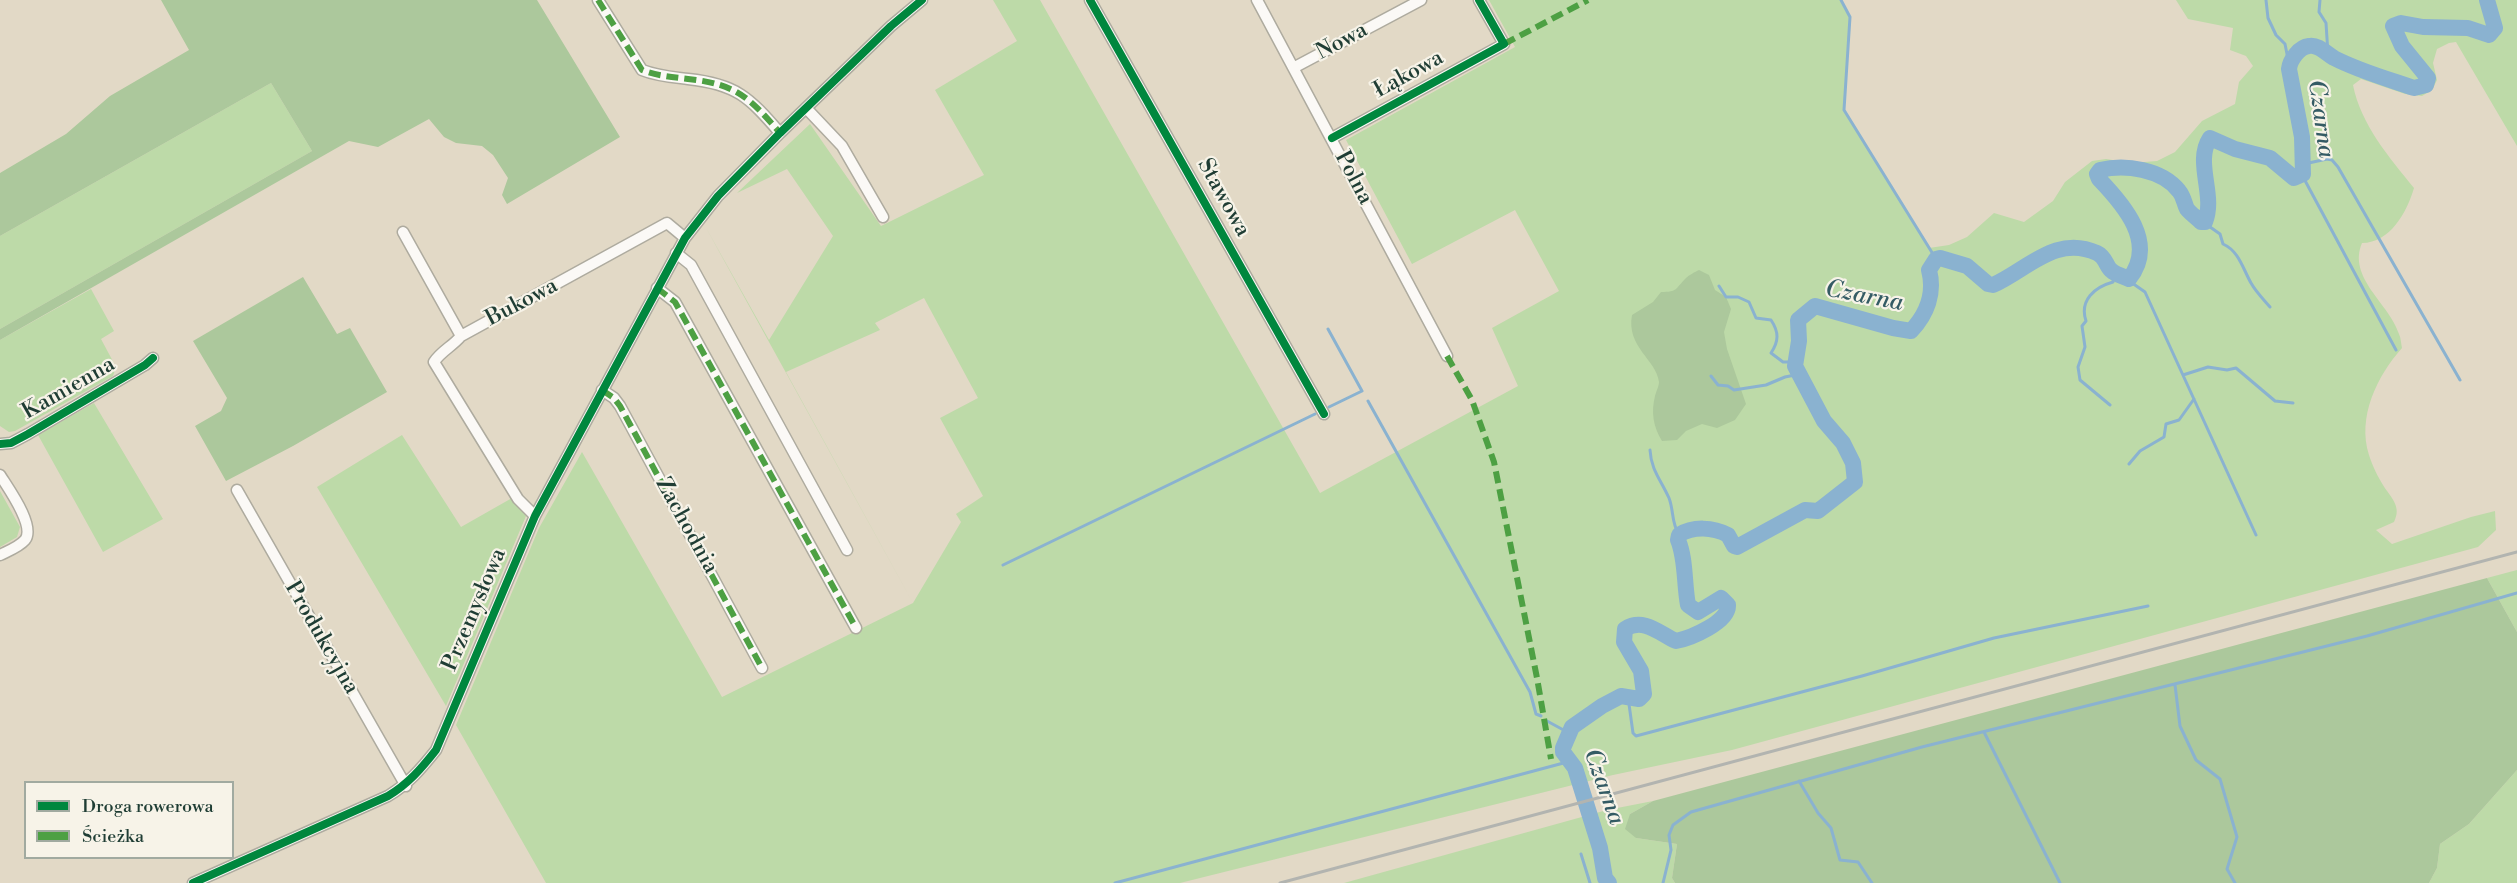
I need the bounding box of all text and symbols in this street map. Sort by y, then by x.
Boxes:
street label: Nowa [1312,18,1372,66]
street label: Łąkowa [1370,45,1448,105]
water label: Czarna [2300,78,2340,160]
street label: Polna [1328,147,1378,209]
street label: Stawowa [1191,154,1255,242]
street label: Bukowa [482,273,562,333]
water label: Czarna [1823,275,1905,319]
street label: Kamienna [18,352,120,426]
street label: Zachodnia [649,473,723,579]
street label: Przemysłowa [437,545,513,675]
street label: Produkcyjna [278,577,364,699]
water label: Czarna [1576,745,1630,829]
legend [24,781,234,859]
text: Droga rowerowa [82,795,214,818]
text: Ścieżka [82,825,144,848]

